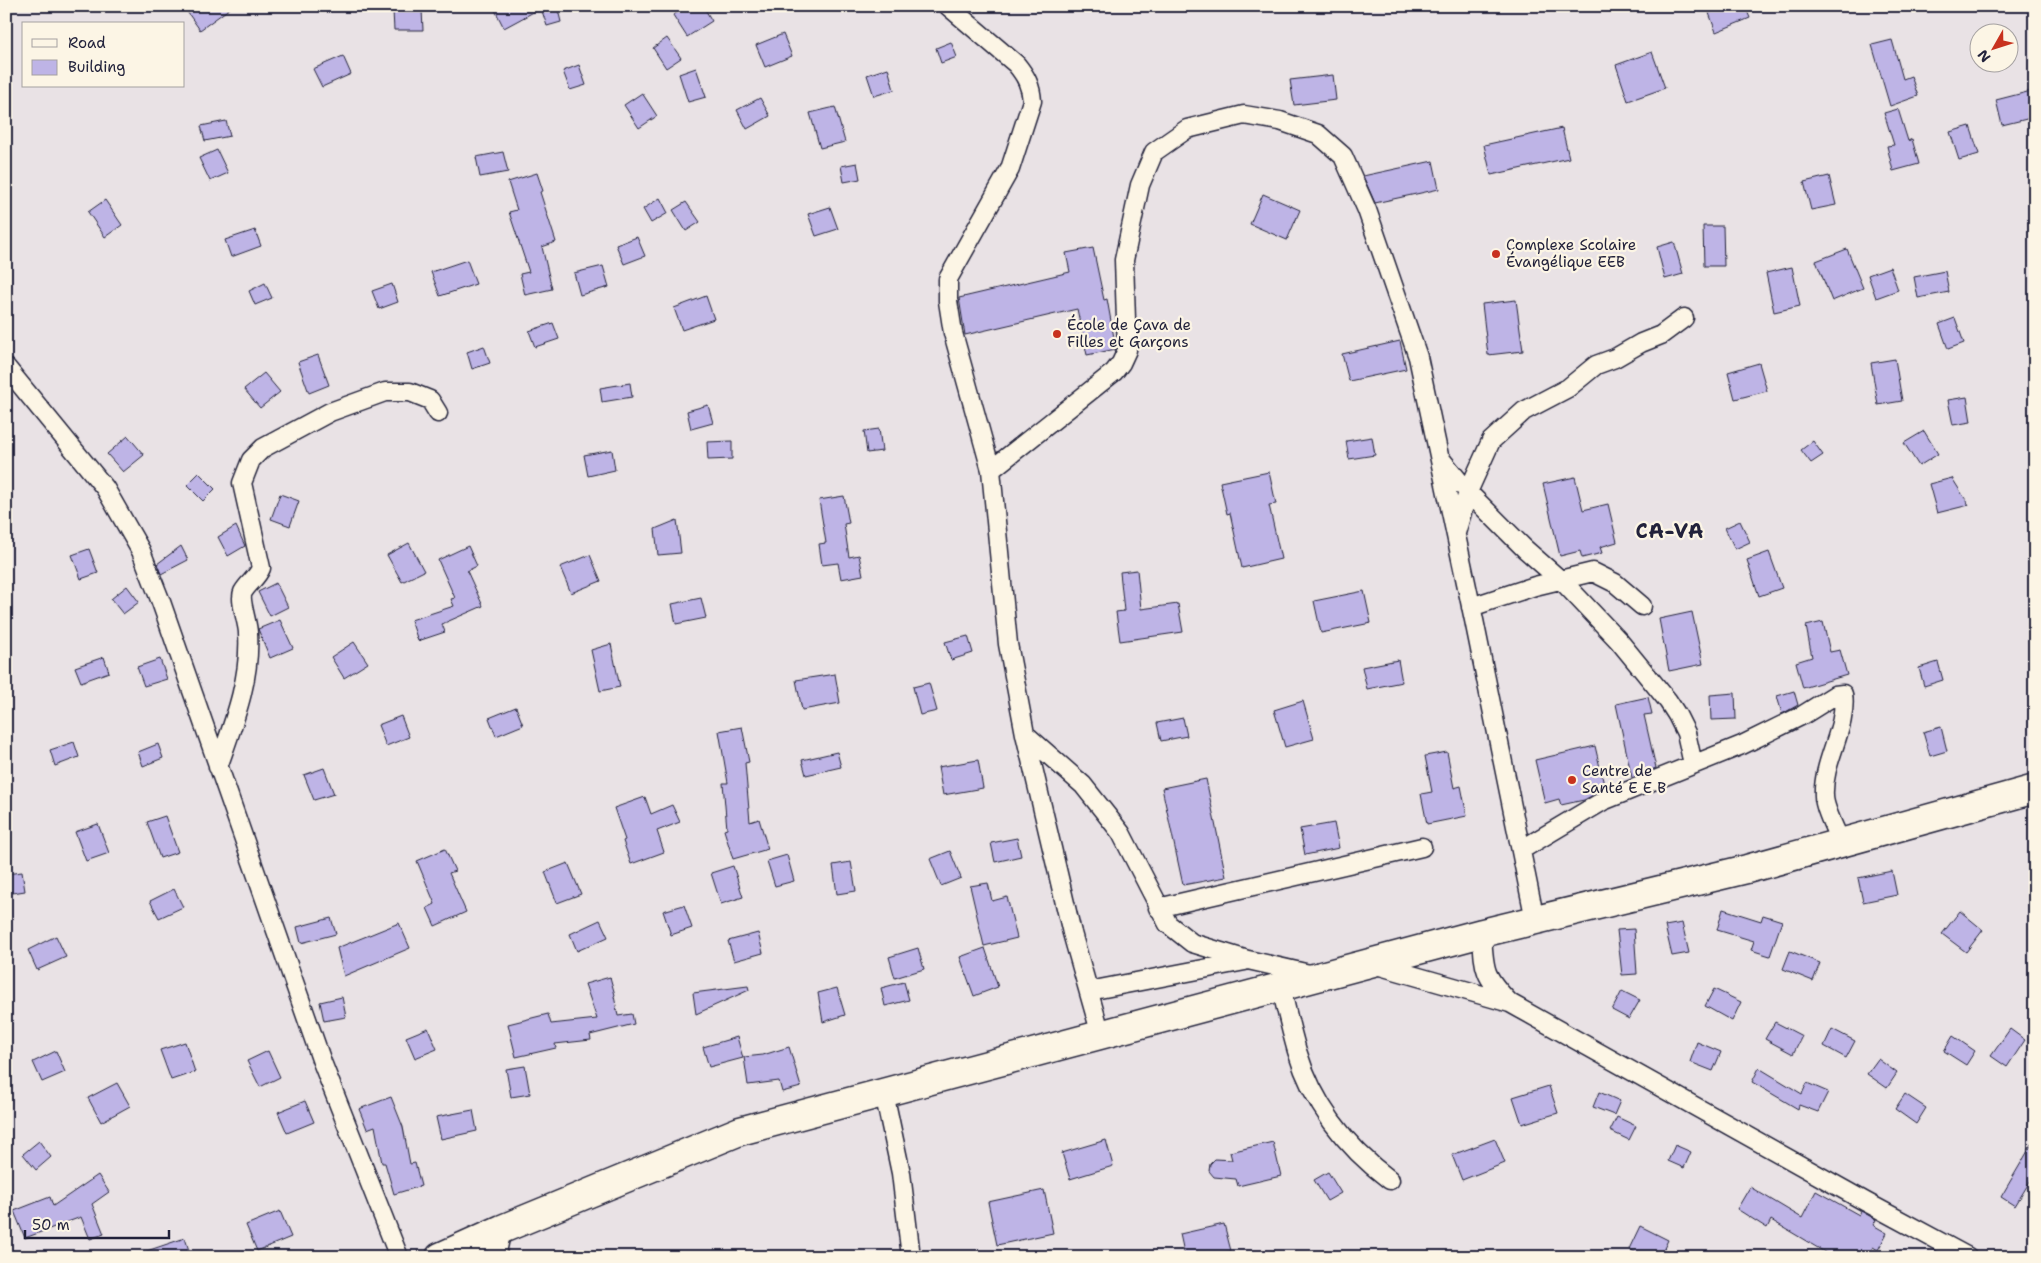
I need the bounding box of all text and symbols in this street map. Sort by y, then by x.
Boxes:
legend [22,22,185,88]
north arrow [1968,22,2018,72]
text: Road [68,33,106,53]
text: N [1973,46,1994,66]
text: Building [68,57,125,77]
place label: Complexe Scolaire Évangélique EEB [1506,235,1636,272]
marker: Complexe Scolaire Évangélique EEB [1490,248,1502,260]
place label: École de Çava de Filles et Garçons [1067,314,1191,352]
marker: École de Çava de Filles et Garçons [1051,328,1063,340]
district label: CA-VA [1636,518,1704,544]
place label: Centre de Santé E E B [1582,761,1666,798]
marker: Centre de Santé E E B [1566,774,1578,786]
scale bar [25,1208,169,1240]
text: 50 m [32,1215,70,1235]

